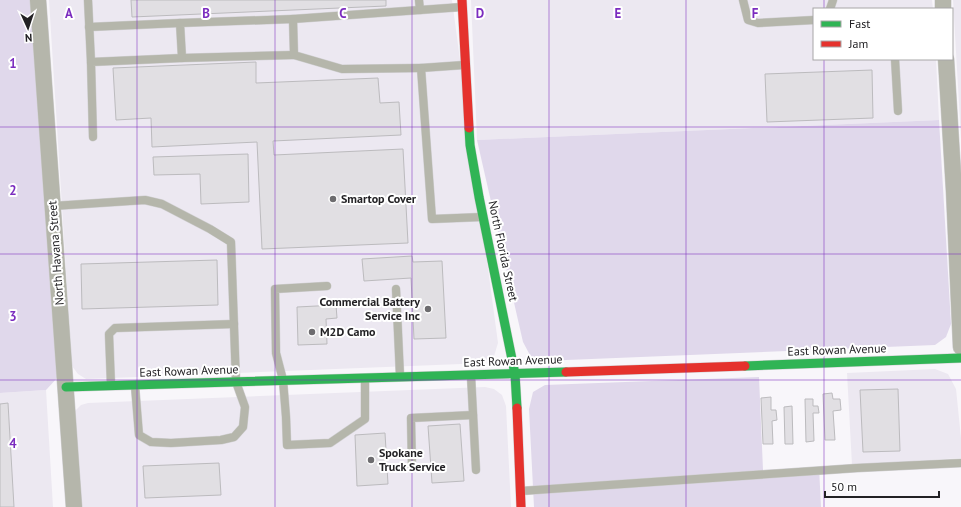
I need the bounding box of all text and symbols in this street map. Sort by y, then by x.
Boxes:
text: A [65,5,73,22]
text: B [202,5,210,22]
text: C [339,5,347,22]
text: D [476,5,484,22]
text: E [615,5,622,22]
text: F [752,5,759,22]
north arrow [8,8,48,48]
legend [813,8,953,60]
text: Fast [849,16,870,31]
text: N [25,31,33,45]
text: Jam [848,36,868,51]
text: 1 [9,55,17,72]
text: 2 [9,182,17,199]
place label: Smartop Cover [341,191,417,206]
marker: Smartop Cover [328,194,338,204]
street label: North Florida Street [485,199,521,303]
street label: North Havana Street [44,200,67,306]
place label: Commercial Battery Service Inc [319,294,420,323]
marker: Commercial Battery Service Inc [423,304,433,314]
text: 3 [9,308,17,325]
place label: M2D Camo [320,324,376,339]
marker: M2D Camo [307,327,317,337]
street label: East Rowan Avenue [787,340,887,359]
street label: East Rowan Avenue [463,351,563,370]
street label: East Rowan Avenue [139,361,239,380]
text: 4 [9,435,17,452]
place label: Spokane Truck Service [379,445,446,474]
marker: Spokane Truck Service [366,455,376,465]
scale bar [825,473,939,499]
text: 50 m [831,479,857,494]

